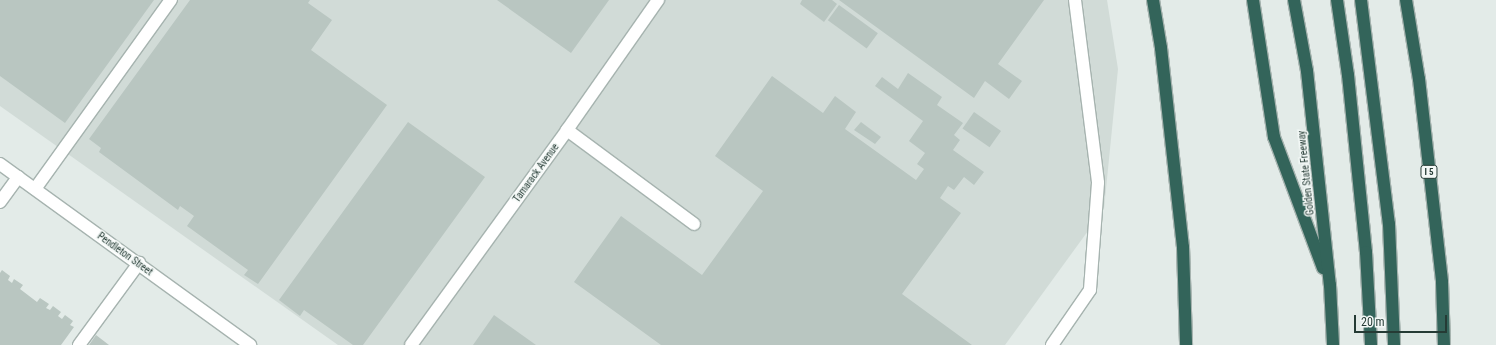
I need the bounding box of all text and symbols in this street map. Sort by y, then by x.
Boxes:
street label: Golden State Freeway [1296,130,1316,216]
street label: Tamarack Avenue [511,141,561,205]
road number: I 5 [1420,165,1438,179]
street label: Pendleton Street [95,230,155,278]
scale bar [1356,307,1449,333]
text: 20 m [1361,315,1385,329]

